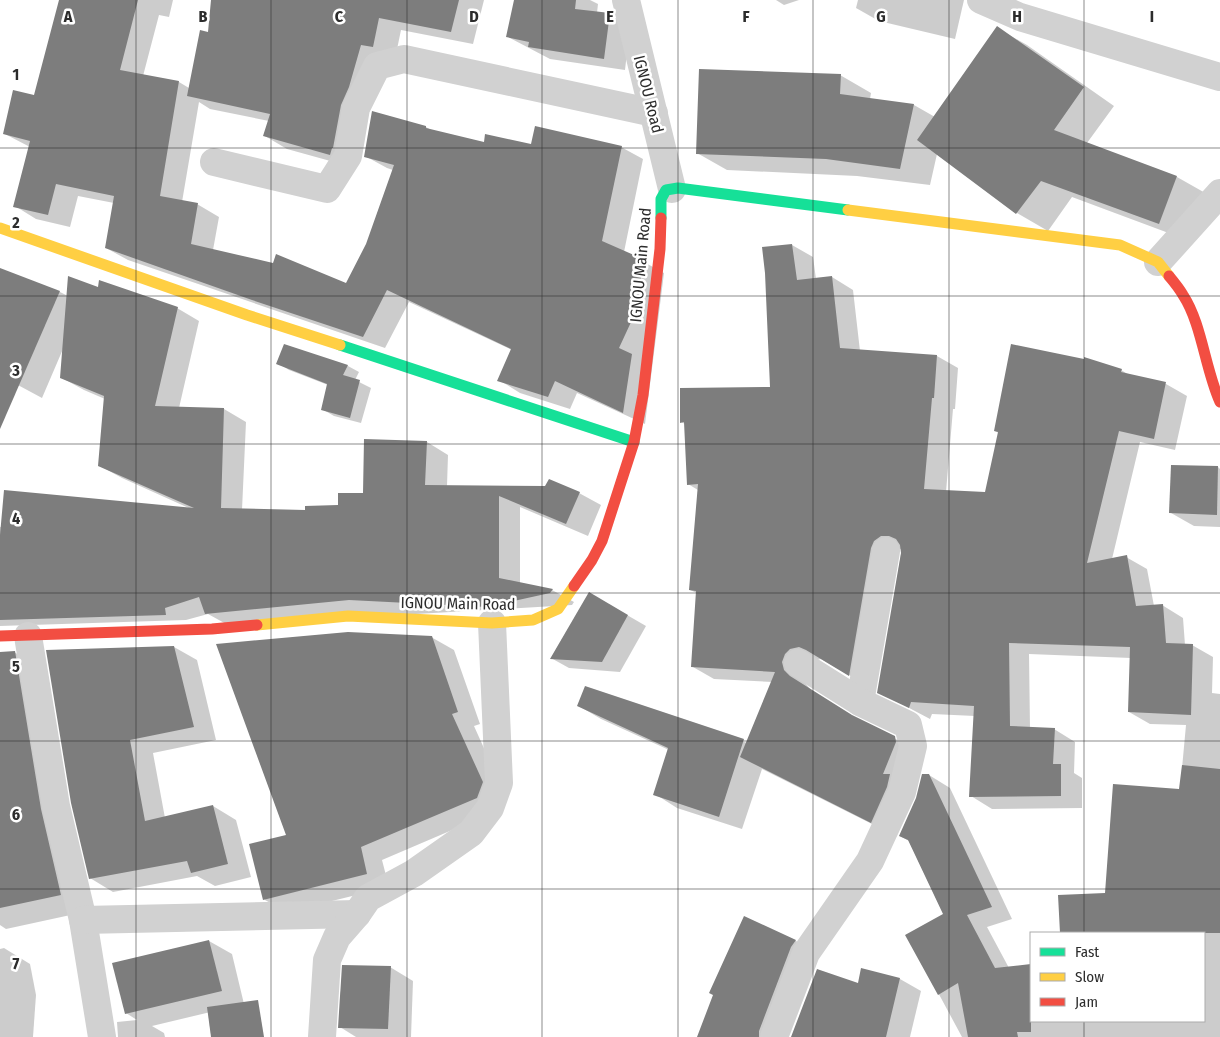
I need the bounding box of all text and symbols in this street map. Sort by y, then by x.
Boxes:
text: A [63,7,73,26]
text: B [199,7,208,26]
text: C [335,7,344,26]
text: D [469,7,479,26]
text: E [606,7,614,26]
text: F [742,7,750,26]
text: G [876,7,886,26]
text: H [1012,7,1022,26]
text: I [1150,7,1154,26]
street label: IGNOU Road [630,53,667,135]
text: 1 [13,65,19,84]
street label: IGNOU Main Road [626,207,655,323]
text: 2 [11,213,20,232]
text: 3 [11,361,20,380]
text: 4 [12,509,20,528]
street label: IGNOU Main Road [400,593,516,614]
text: 5 [12,657,20,676]
text: 6 [12,805,20,824]
legend [1030,932,1205,1022]
text: Fast [1075,943,1099,961]
text: 7 [13,954,20,973]
text: Slow [1075,968,1104,986]
text: Jam [1075,993,1098,1011]

